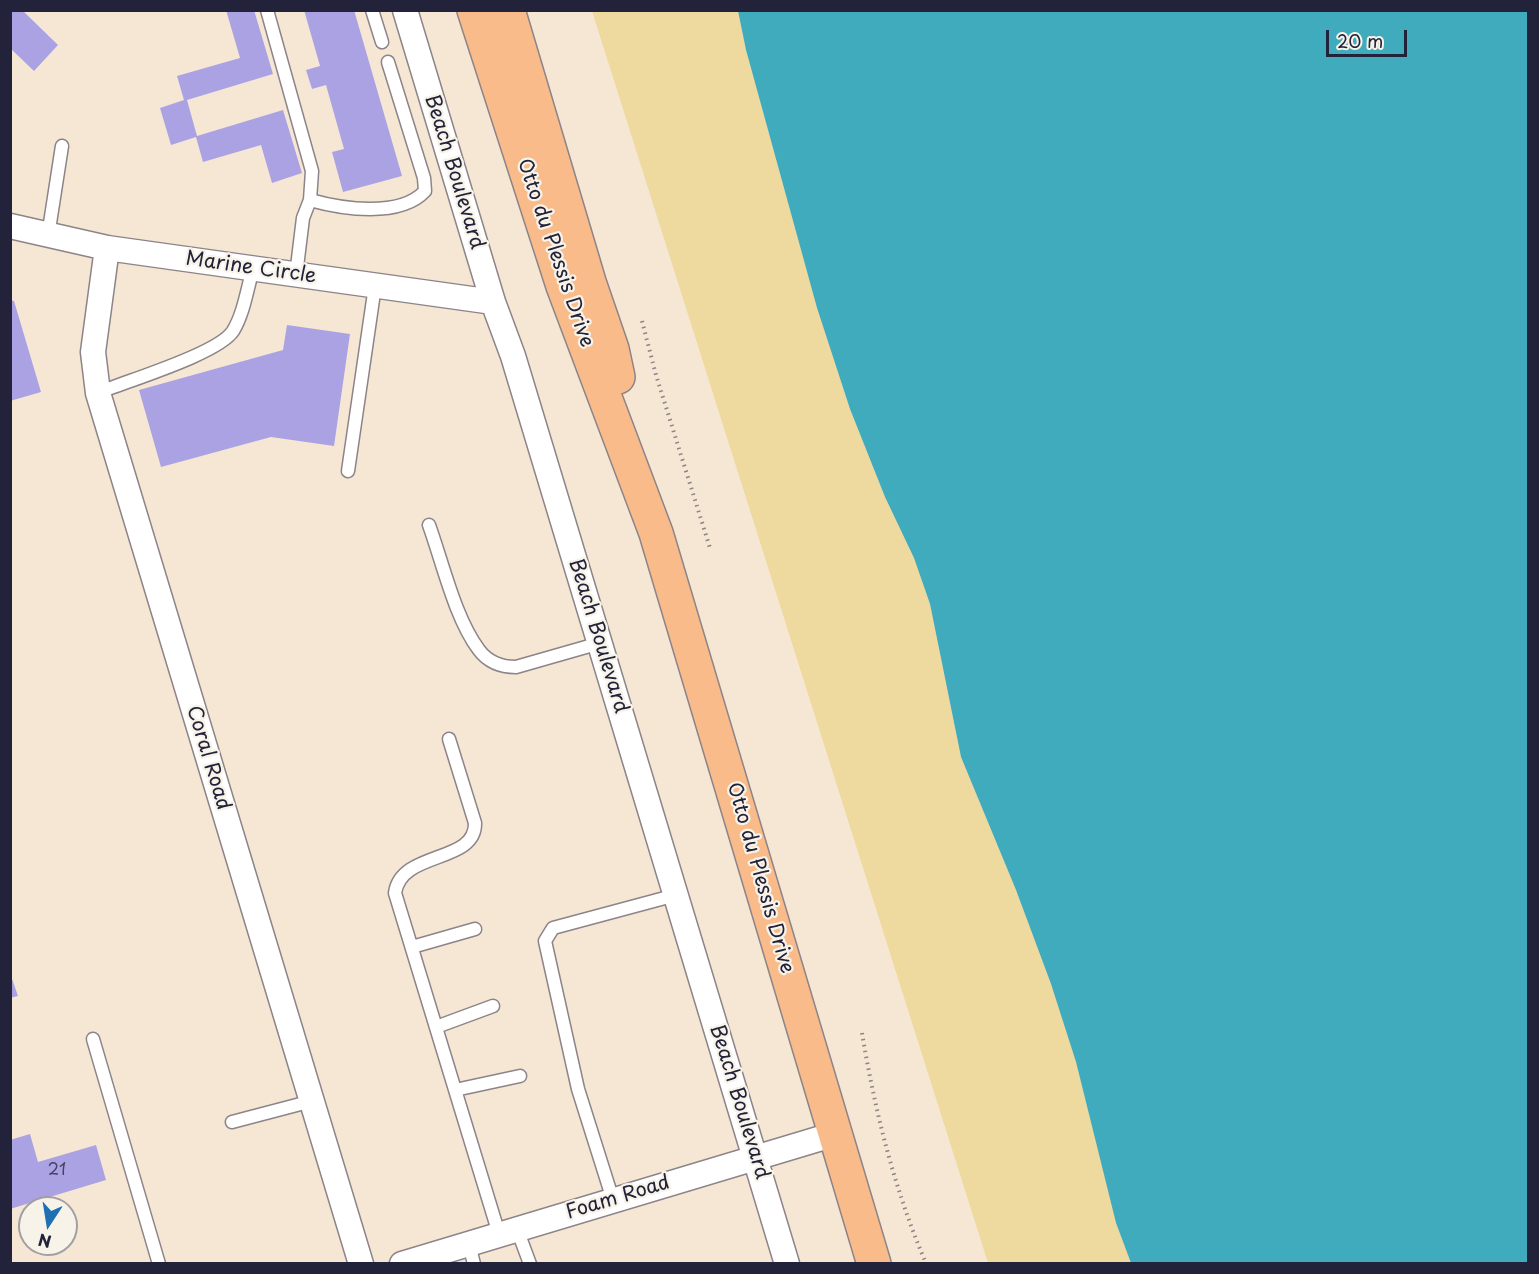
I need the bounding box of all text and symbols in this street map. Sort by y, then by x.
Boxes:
scale bar [1329,18,1410,56]
text: 20 m [1337,27,1383,54]
street label: Beach Boulevard [419,92,489,252]
street label: Otto du Plessis Drive [511,156,599,350]
street label: Marine Circle [184,247,318,289]
street label: Beach Boulevard [563,556,633,716]
street label: Coral Road [181,703,235,813]
street label: Otto du Plessis Drive [721,780,799,976]
street label: Beach Boulevard [704,1022,774,1182]
house number: 21 [48,1161,66,1181]
street label: Foam Road [563,1171,673,1225]
north arrow [18,1196,78,1256]
text: N [36,1229,53,1255]

